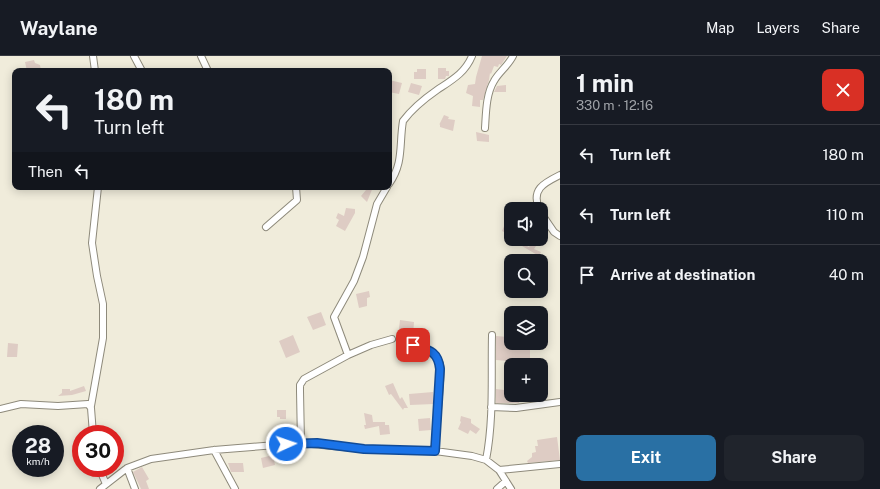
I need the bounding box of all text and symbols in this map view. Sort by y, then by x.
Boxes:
text: Waylane [20,17,98,39]
text: Map [706,20,734,36]
text: Layers [756,20,800,36]
text: Share [822,20,860,36]
text: 1 min [576,69,634,97]
button: close [822,69,864,111]
text: 180 m [94,83,174,116]
icon: left [28,84,80,136]
text: 330 m · 12:16 [576,98,653,113]
text: Turn left [94,117,164,138]
icon: left [576,144,598,166]
text: Turn left [610,146,671,163]
text: 180 m [822,146,864,163]
icon: left [71,160,93,182]
text: Then [28,163,63,180]
map controls [504,202,548,402]
button: sound [504,202,548,246]
icon: left [576,204,598,226]
text: Turn left [610,206,671,223]
text: 110 m [826,206,864,223]
button: search [504,254,548,298]
icon: arrive [576,264,598,286]
text: Arrive at destination [610,266,755,283]
text: 40 m [829,266,864,283]
button: layers [504,306,548,350]
pin [396,328,430,362]
icon: arrive [402,334,424,356]
button: + [504,358,548,402]
position arrow [265,423,307,465]
speed limit sign: 30 [72,425,124,477]
text: 28 [25,434,51,458]
button: Exit [576,435,716,481]
button: Share [724,435,864,481]
text: km/h [26,455,50,467]

